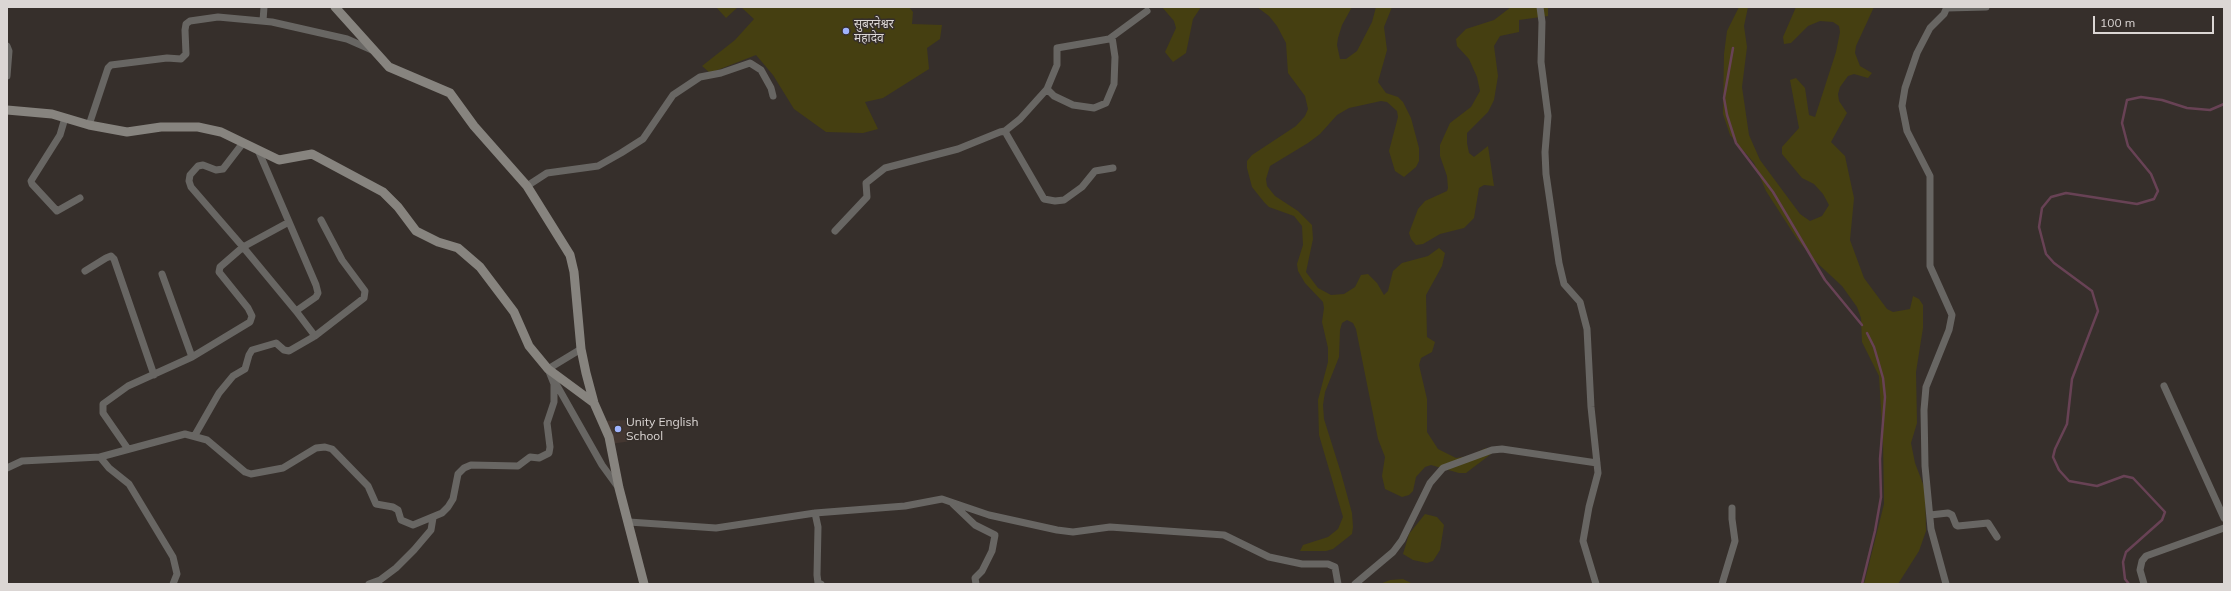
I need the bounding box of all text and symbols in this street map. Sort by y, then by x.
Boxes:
scale bar [2095,8,2216,34]
text: 100 m [2100,15,2135,30]
place label: सुबरनेश्वर महादेव [854,17,894,45]
marker: सुबरनेश्वर महादेव [841,26,851,36]
place label: Unity English School [626,415,698,443]
marker: Unity English School [613,424,623,434]

